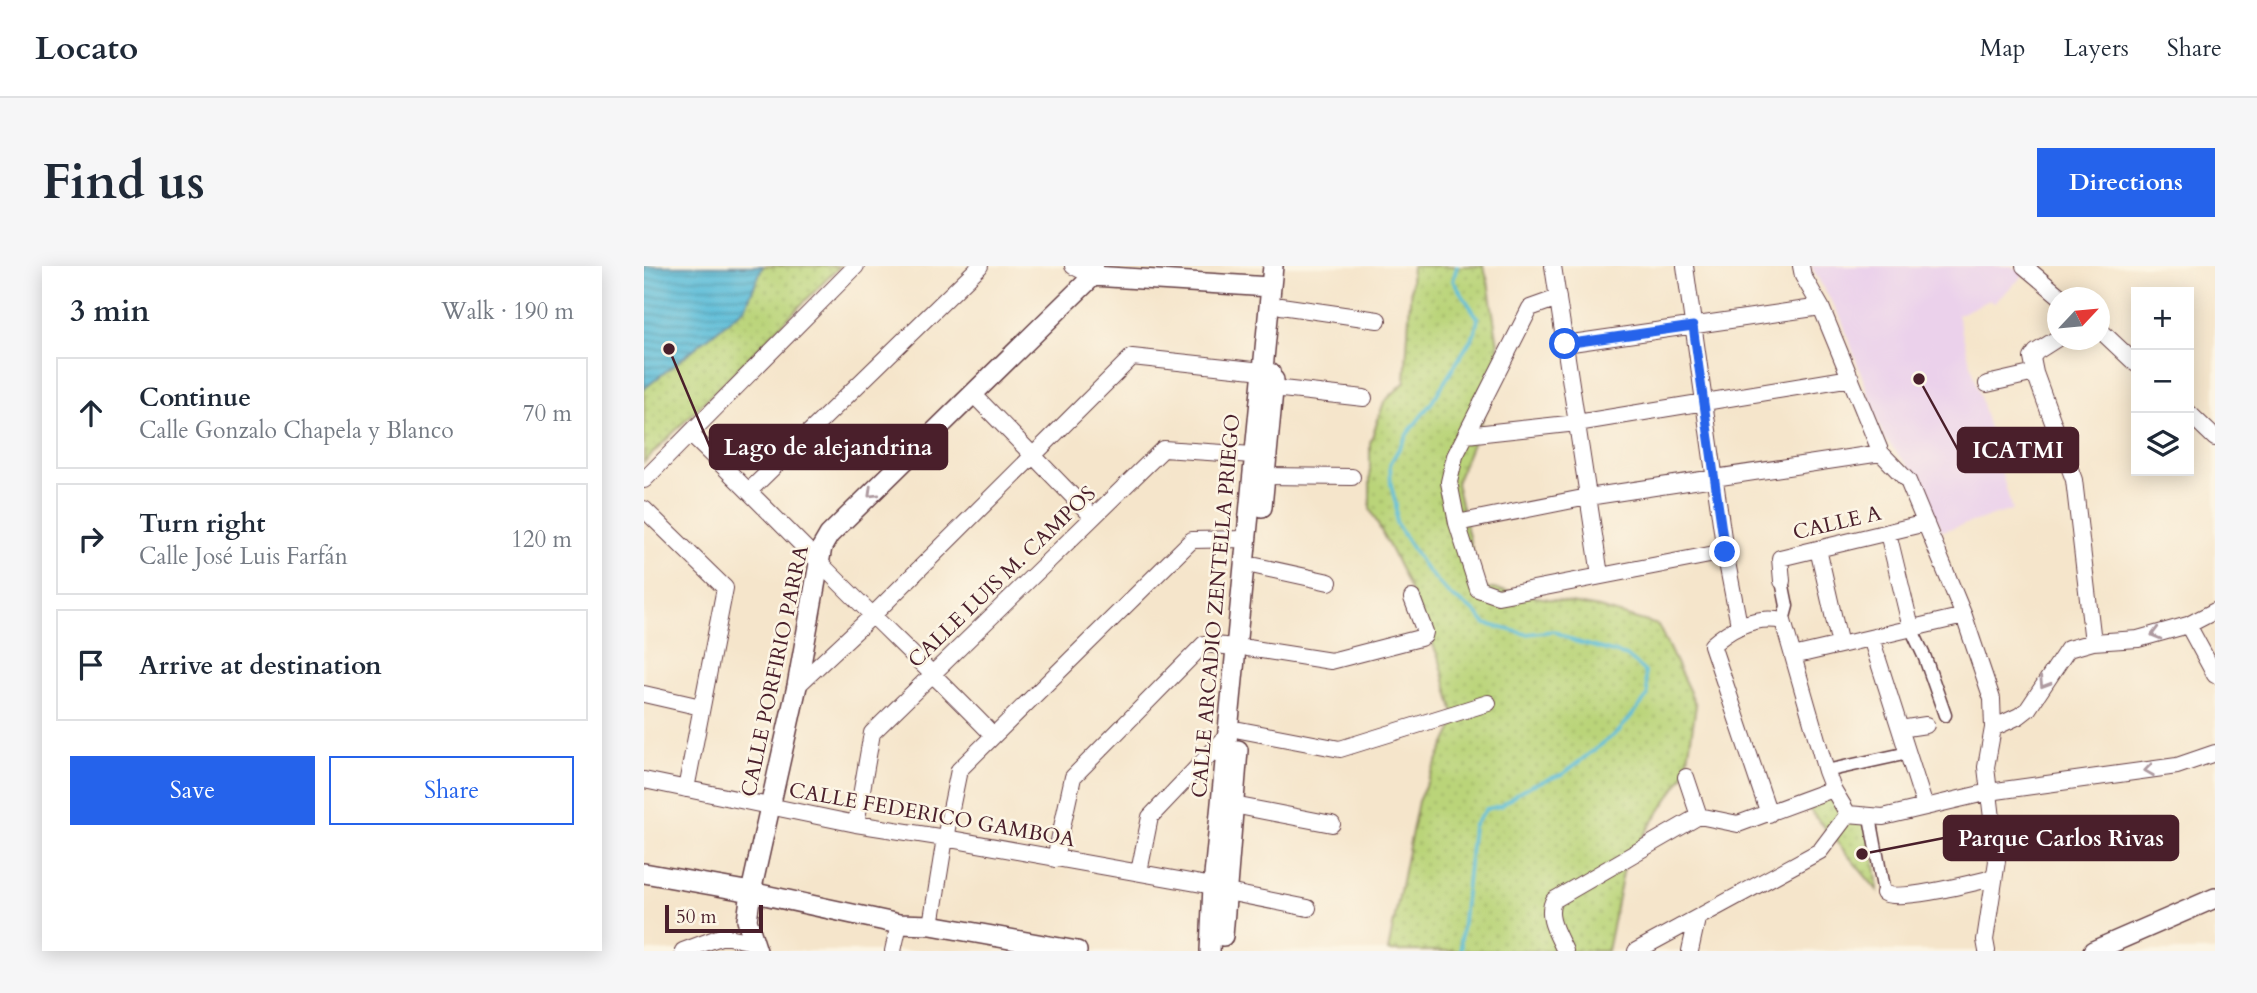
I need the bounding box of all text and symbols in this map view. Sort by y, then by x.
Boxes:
text: Locato [35,26,138,71]
text: Map [1980,32,2026,65]
text: Layers [2064,32,2129,65]
text: Share [2167,32,2222,65]
button: Directions [2037,148,2215,217]
text: Find us [42,149,205,216]
north arrow [2047,287,2110,350]
map controls [2131,287,2194,476]
button: + [2131,287,2194,350]
text: 3 min [70,291,150,332]
text: Walk · 190 m [441,296,574,327]
route start [1549,328,1580,359]
button: − [2131,350,2194,413]
text: Continue [139,380,251,415]
icon: ahead [72,394,110,432]
text: 70 m [523,398,572,429]
street label: CALLE ARCADIO ZENTELLA PRIEGO [1185,413,1247,799]
button: layers [2131,413,2194,476]
text: Calle Gonzalo Chapela y Blanco [139,415,454,446]
callout: Lago de alejandrina [710,425,947,469]
callout: ICATMI [1958,428,2078,472]
text: Lago de alejandrina [724,432,933,463]
text: ICATMI [1972,435,2064,466]
street label: CALLE LUIS M. CAMPOS [902,479,1102,675]
one-way arrow [867,485,880,498]
street label: CALLE A [1790,499,1884,547]
text: Turn right [139,506,266,541]
icon: right [72,520,110,558]
text: 120 m [511,524,572,555]
route end [1709,536,1740,567]
text: Calle José Luis Farfán [139,541,348,572]
street label: CALLE PORFIRIO PARRA [734,543,816,799]
one-way arrow [2150,626,2162,640]
icon: arrive [72,646,110,684]
text: Arrive at destination [139,648,382,683]
one-way arrow [2040,676,2053,689]
button: Save [70,756,315,825]
button: Share [329,756,574,825]
one-way arrow [2143,762,2155,777]
street label: CALLE FEDERICO GAMBOA [787,776,1077,854]
callout: Parque Carlos Rivas [1944,816,2178,860]
text: Parque Carlos Rivas [1958,823,2164,854]
scale bar [665,902,763,934]
text: 50 m [676,904,717,930]

